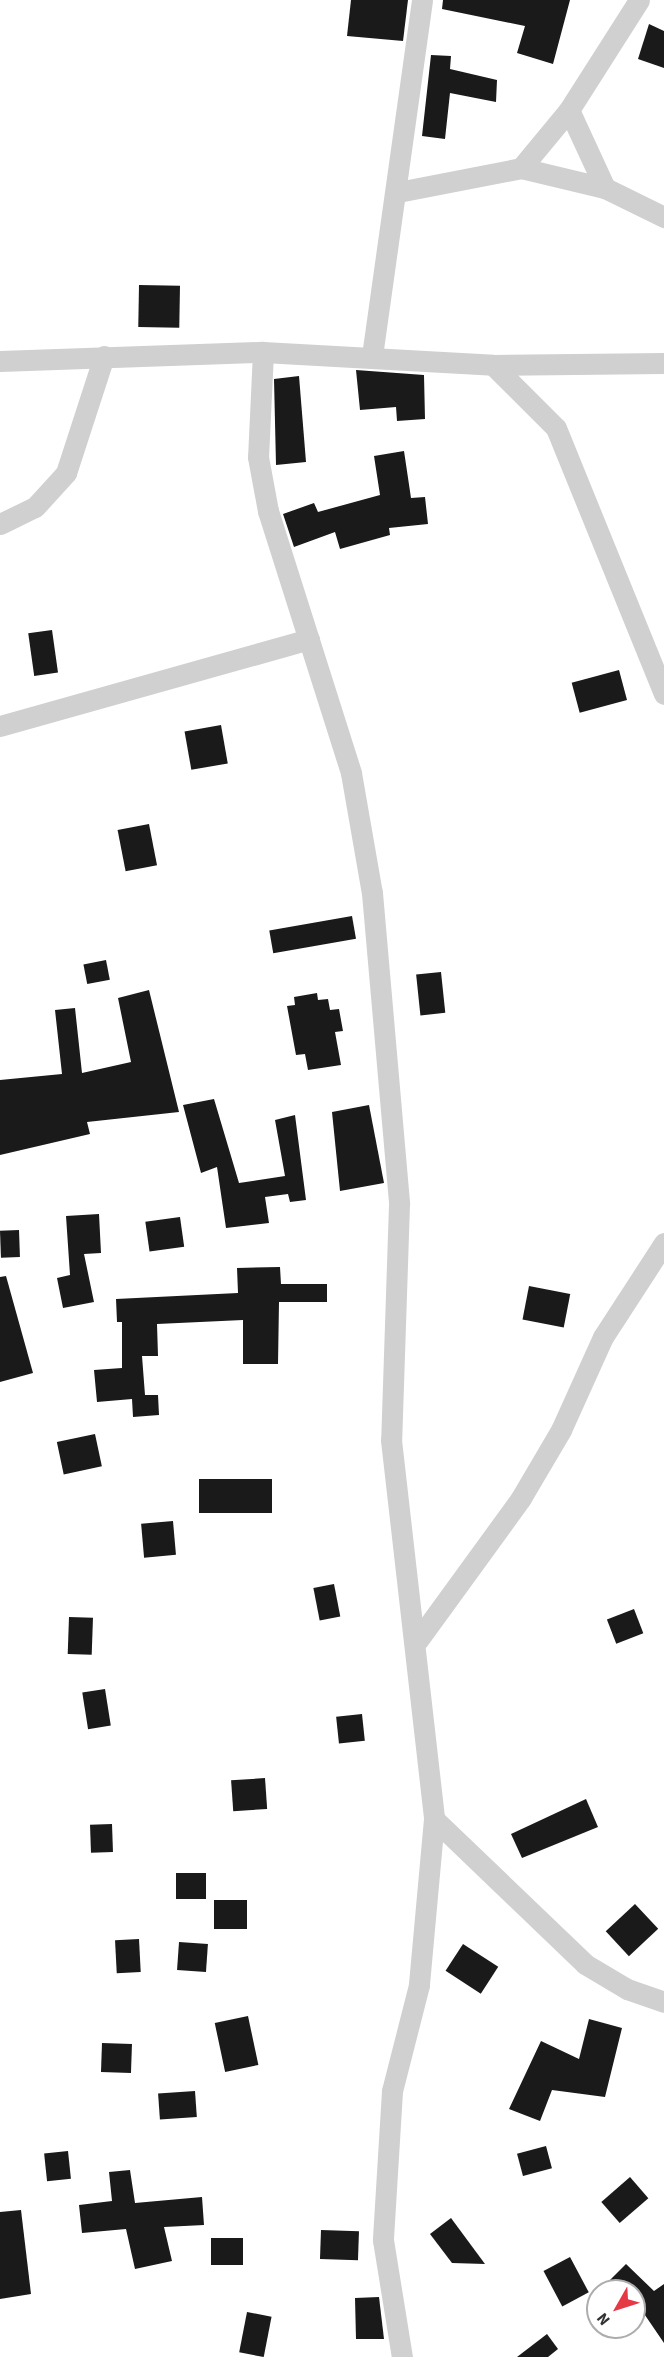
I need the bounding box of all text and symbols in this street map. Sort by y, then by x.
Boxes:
north arrow [586,2279,646,2339]
text: N [592,2308,615,2330]

